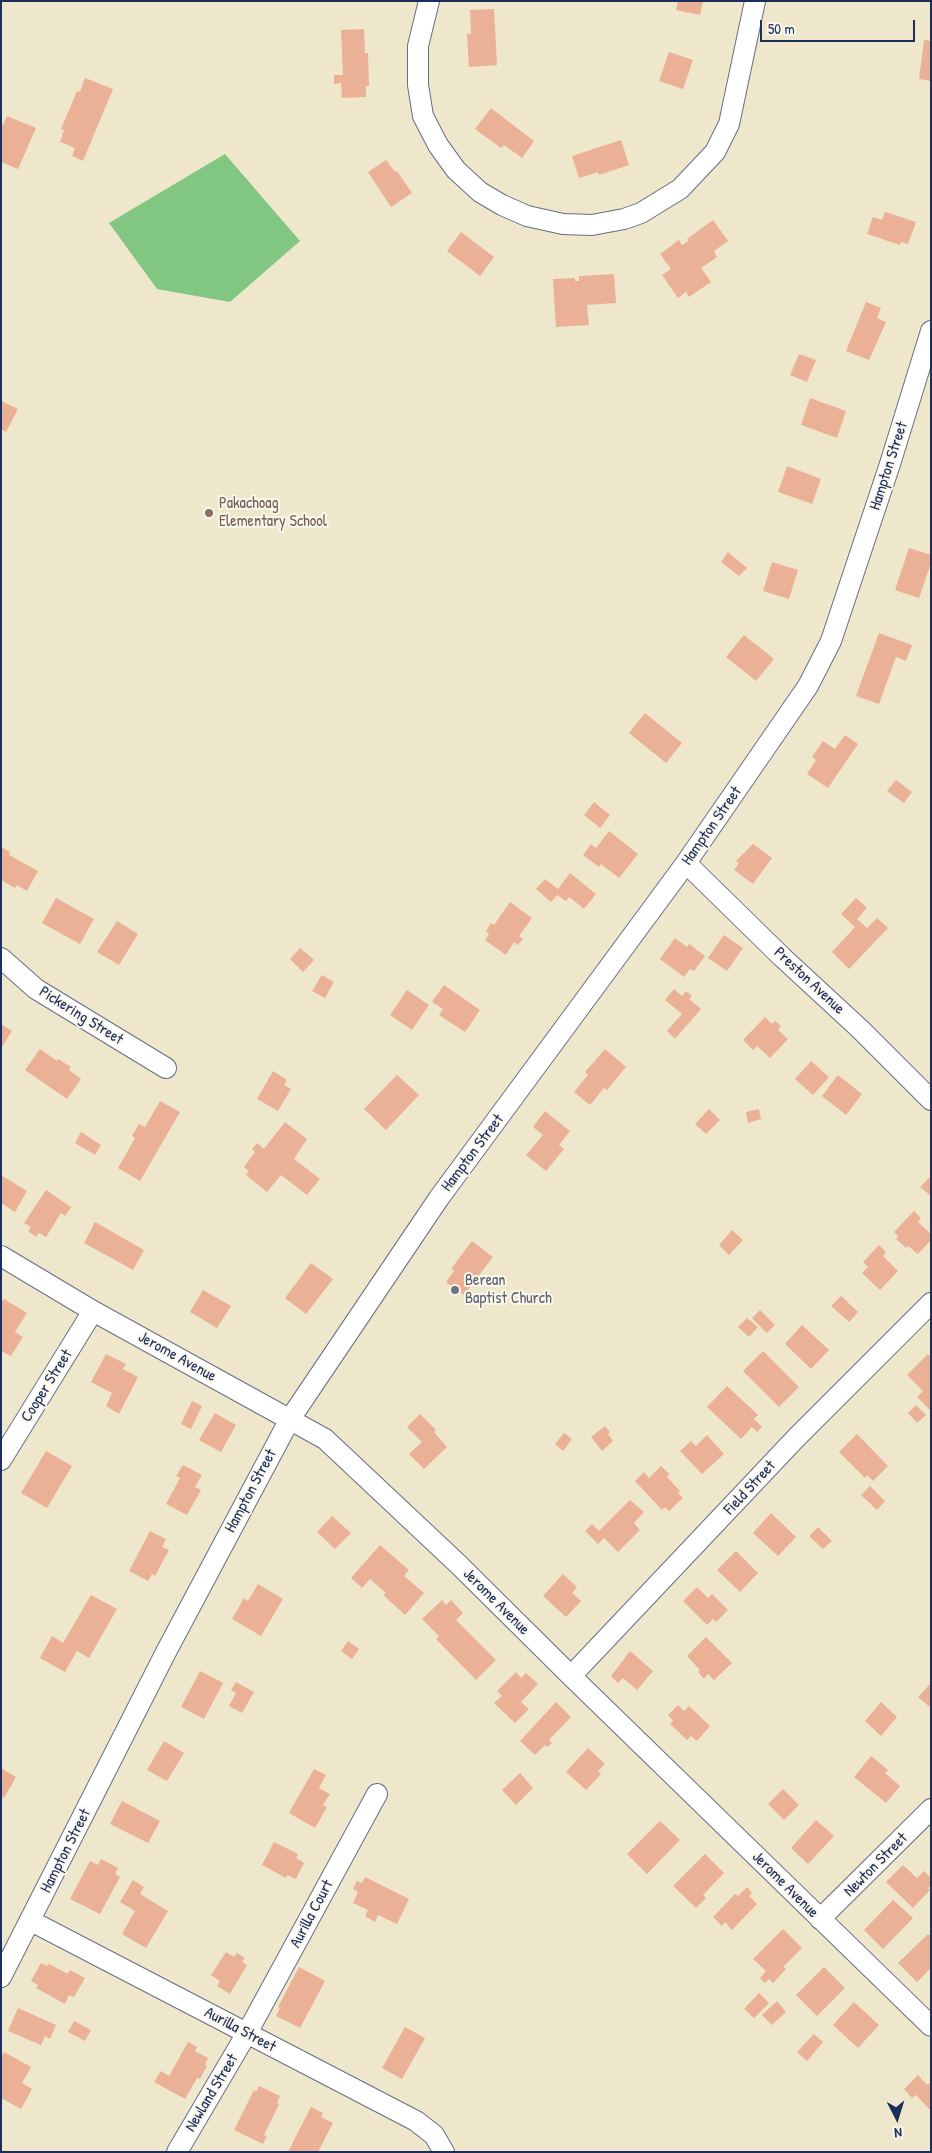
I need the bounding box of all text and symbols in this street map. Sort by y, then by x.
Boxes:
scale bar [762,10,917,42]
text: 50 m [768,18,795,39]
street label: Hampton Street [866,419,912,513]
place label: Pakachoag Elementary School [219,494,327,532]
marker: Pakachoag Elementary School [203,507,215,519]
street label: Hampton Street [678,783,746,869]
street label: Preston Avenue [770,943,848,1019]
street label: Pickering Street [35,983,127,1049]
street label: Hampton Street [438,1111,508,1195]
place label: Berean Baptist Church [465,1271,552,1309]
marker: Berean Baptist Church [449,1284,461,1296]
street label: Jerome Avenue [135,1328,219,1386]
street label: Cooper Street [17,1346,77,1426]
street label: Hampton Street [221,1446,281,1536]
street label: Field Street [720,1457,780,1519]
street label: Jerome Avenue [459,1565,533,1639]
street label: Hampton Street [37,1806,95,1896]
street label: Newton Street [840,1829,912,1901]
street label: Jerome Avenue [748,1848,822,1922]
street label: Aurilla Court [286,1877,338,1951]
street label: Aurilla Street [201,2003,279,2057]
street label: Newland Street [181,2051,243,2135]
north arrow [872,2093,922,2143]
text: N [894,2124,903,2143]

